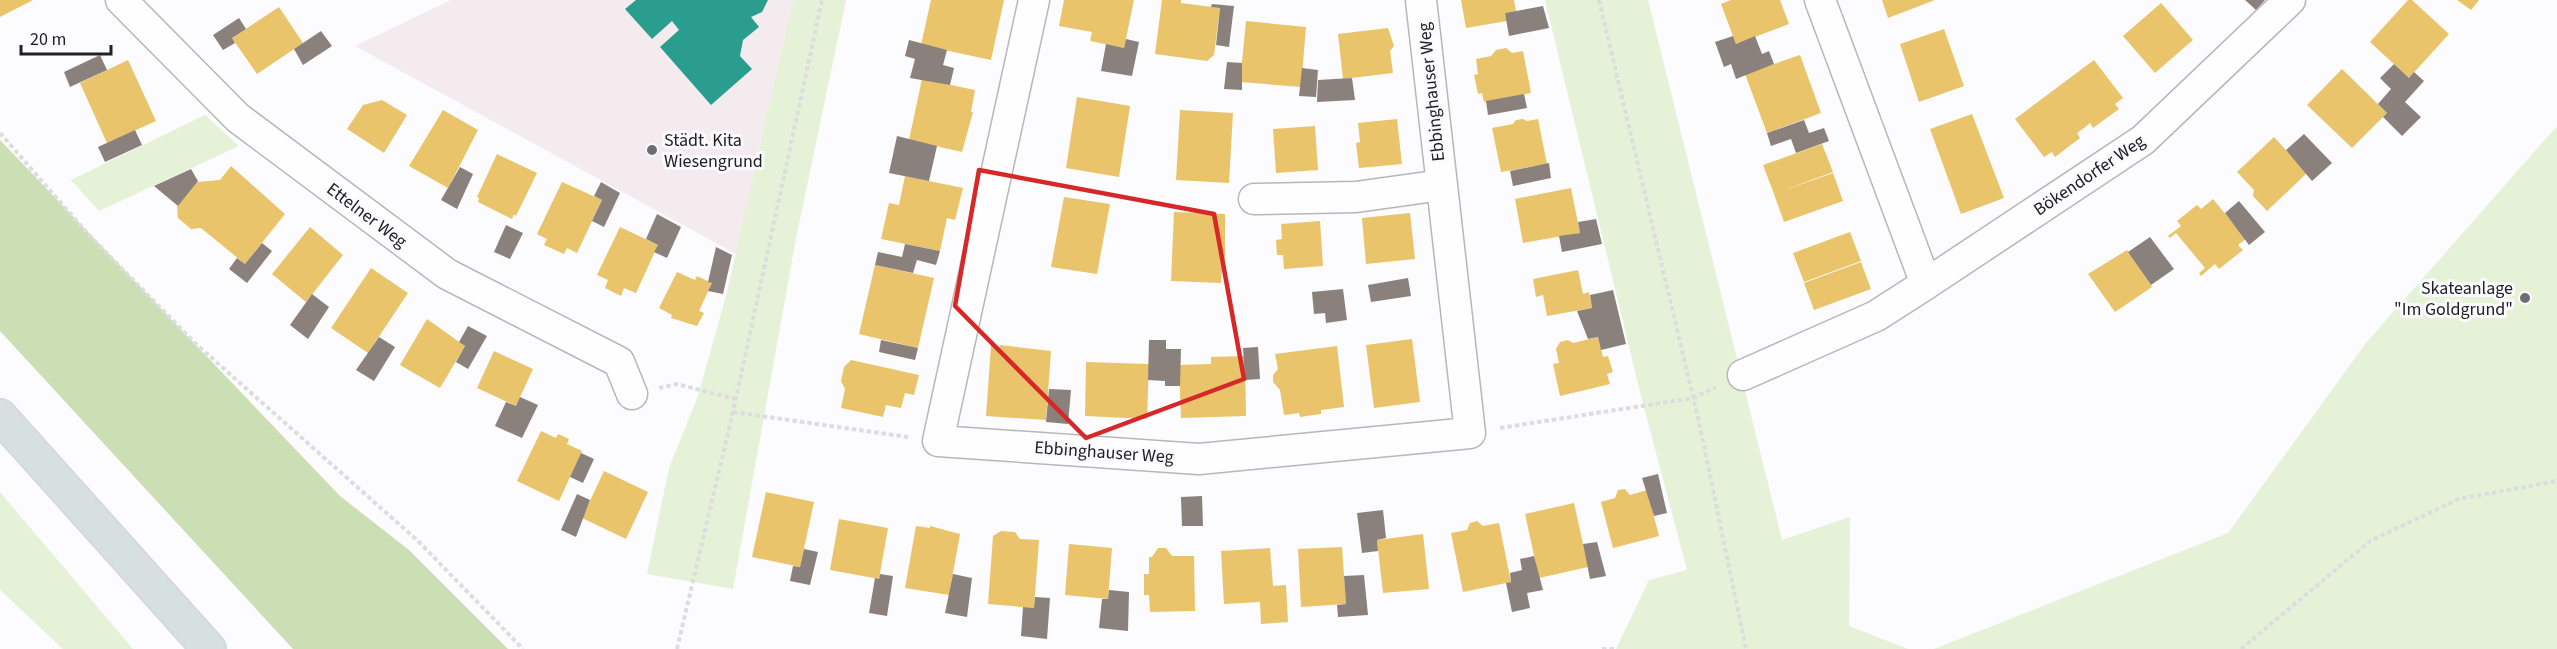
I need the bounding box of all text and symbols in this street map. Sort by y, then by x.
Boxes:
scale bar [21,18,111,56]
street label: Ebbinghauser Weg [1412,21,1451,163]
text: 20 m [30,27,66,52]
place label: Städt. Kita Wiesengrund [664,128,763,174]
street label: Bökendorfer Weg [2029,129,2150,222]
marker: Städt. Kita Wiesengrund [645,143,659,157]
street label: Ettelner Weg [321,177,412,254]
place label: Skateanlage "Im Goldgrund" [2394,276,2513,322]
marker: Skateanlage "Im Goldgrund" [2518,291,2532,305]
street label: Ebbinghauser Weg [1033,435,1175,470]

